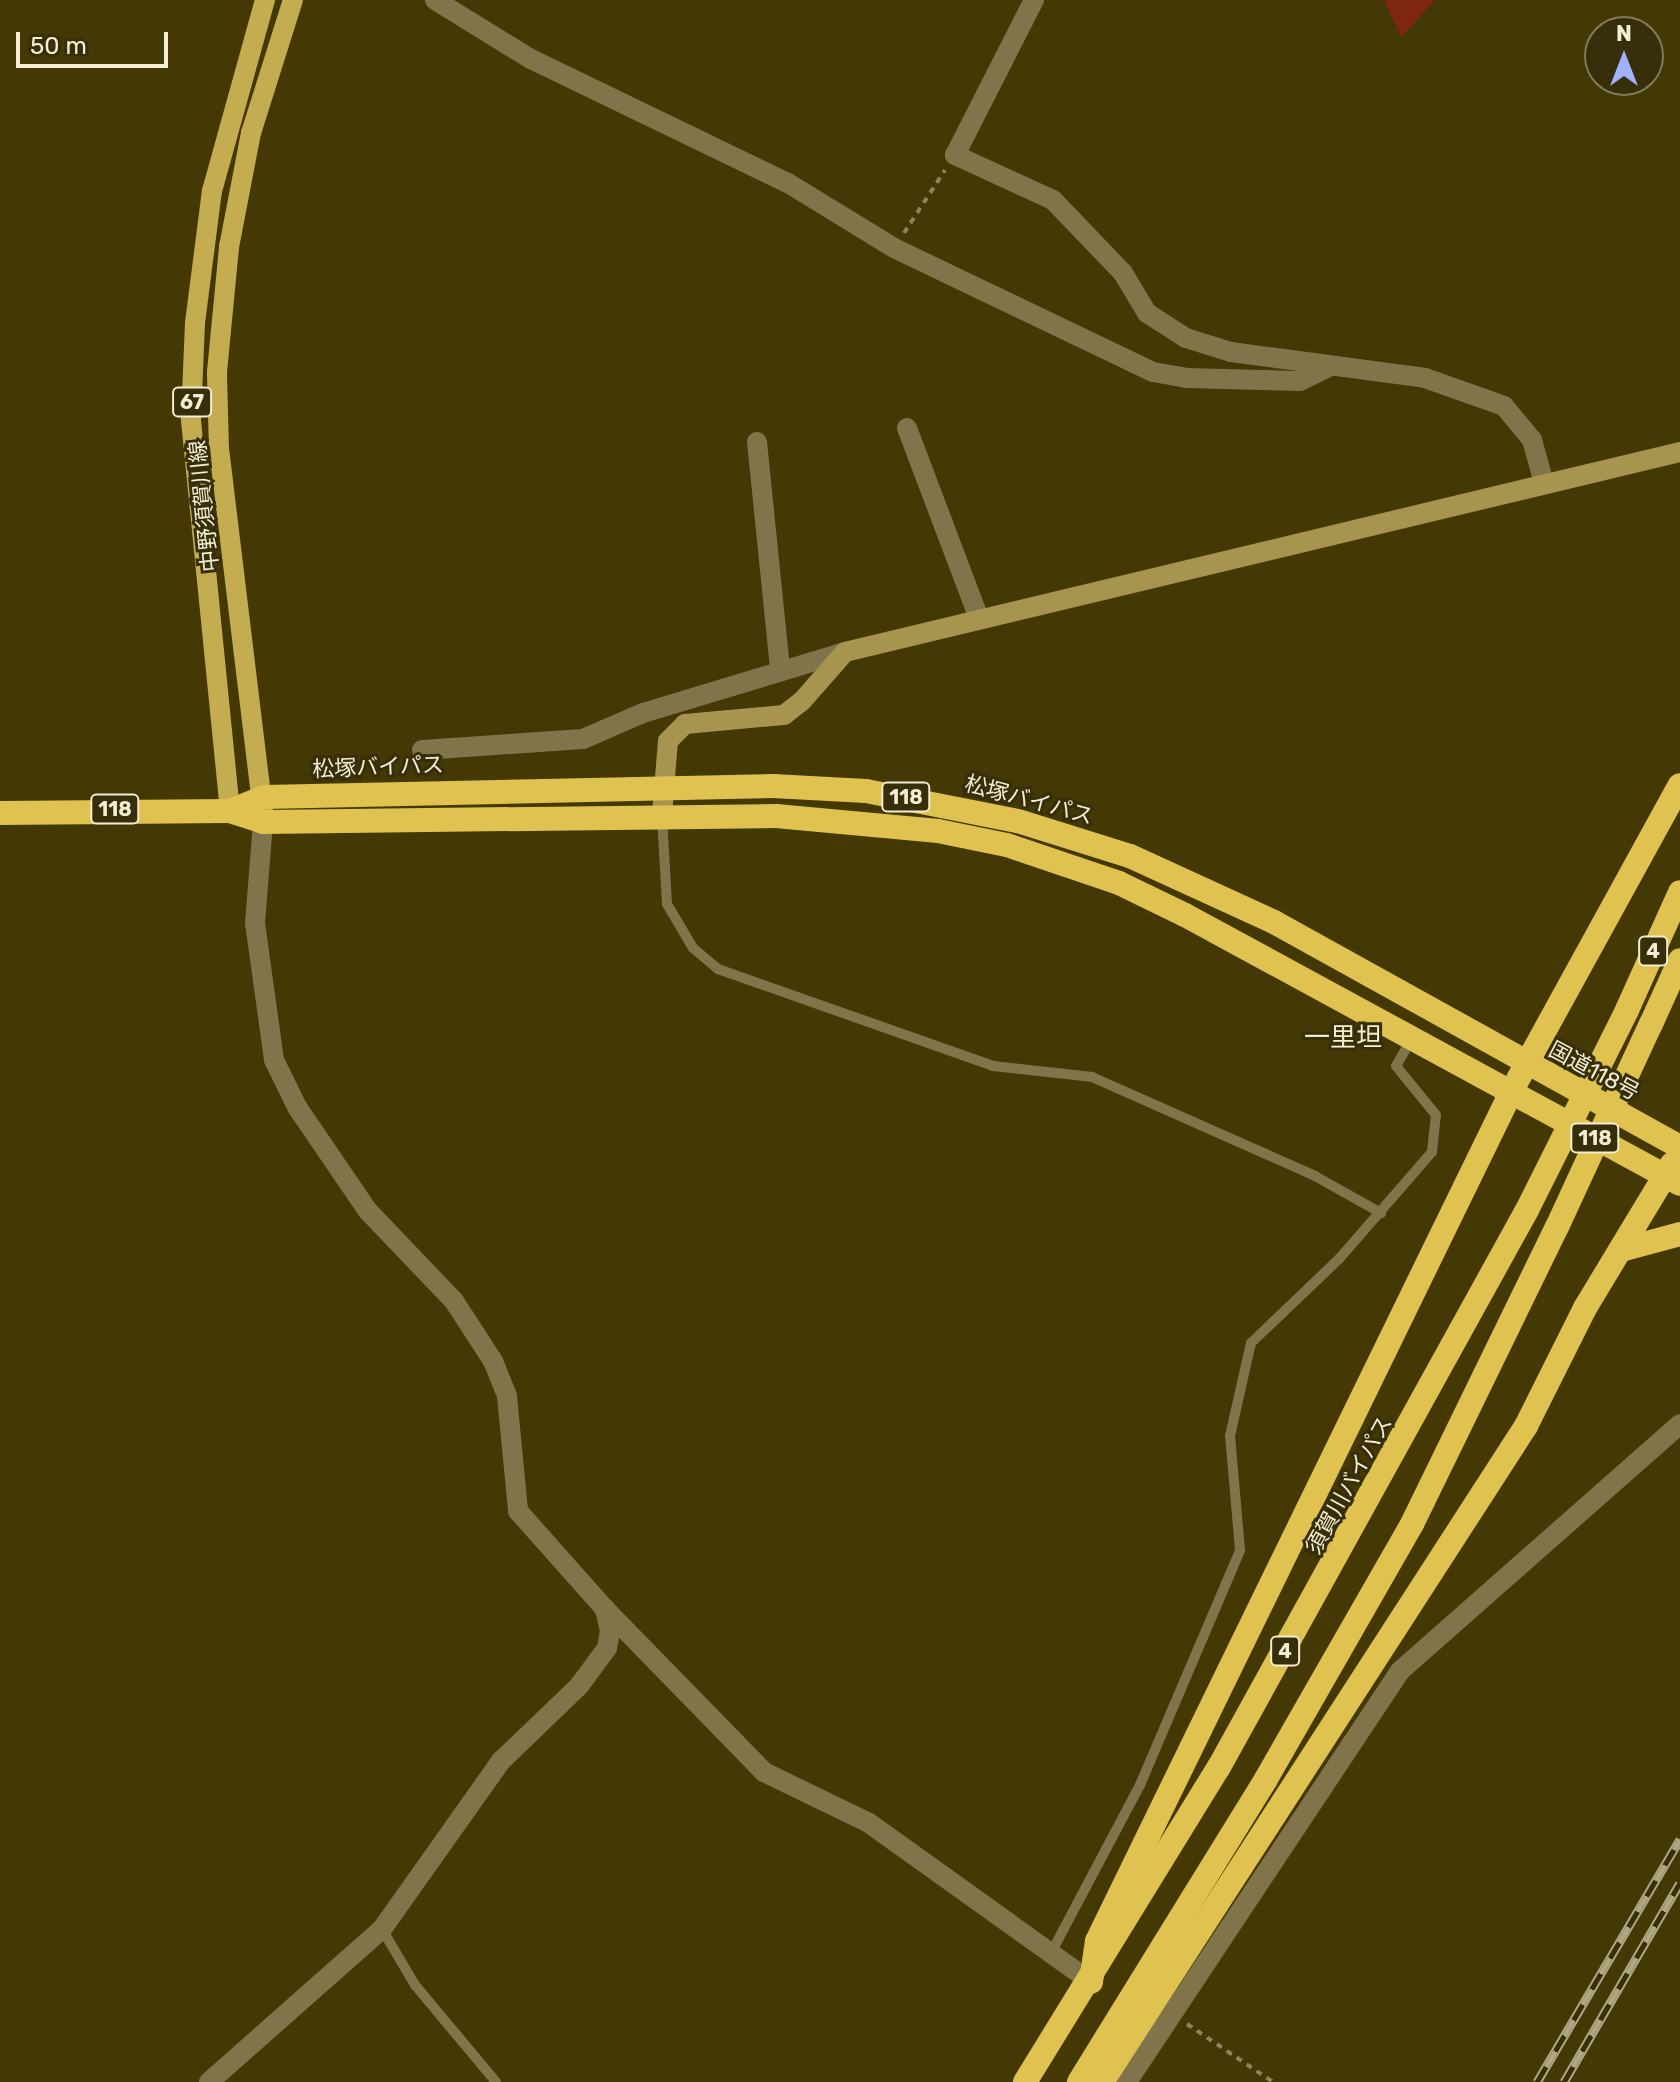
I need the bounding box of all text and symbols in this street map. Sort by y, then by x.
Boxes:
scale bar [20,16,172,66]
north arrow [1584,16,1664,96]
text: N [1616,20,1632,47]
text: 50 m [30,32,87,60]
road number: 67 [172,386,212,418]
street label: 中野須賀川線 [184,439,224,573]
street label: 松塚バイパス [312,752,444,782]
street label: 松塚バイパス [962,770,1096,830]
road number: 118 [880,781,932,813]
road number: 118 [89,793,141,825]
road number: 4 [1637,935,1669,967]
district label: 一里坦 [1304,1022,1382,1054]
street label: 国道118号 [1544,1036,1644,1106]
road number: 118 [1569,1122,1621,1154]
street label: 須賀川バイパス [1300,1411,1398,1559]
road number: 4 [1269,1635,1301,1667]

